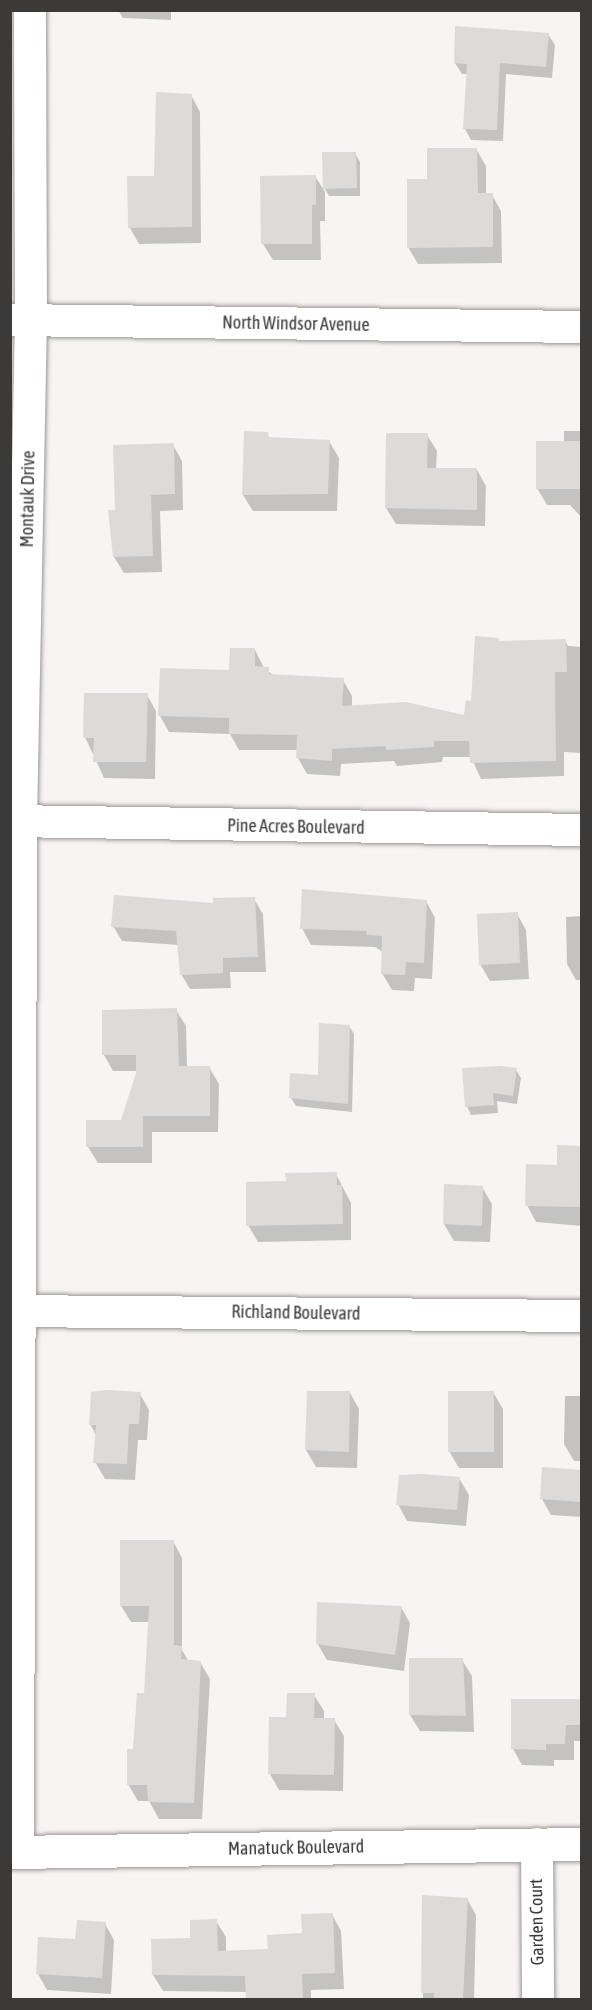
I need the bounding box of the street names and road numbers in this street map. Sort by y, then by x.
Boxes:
street label: North Windsor Avenue [222,312,370,336]
street label: Montauk Drive [16,450,40,548]
street label: Pine Acres Boulevard [227,815,365,839]
street label: Richland Boulevard [231,1301,361,1325]
street label: Manatuck Boulevard [228,1836,364,1860]
street label: Garden Court [525,1878,549,1966]

